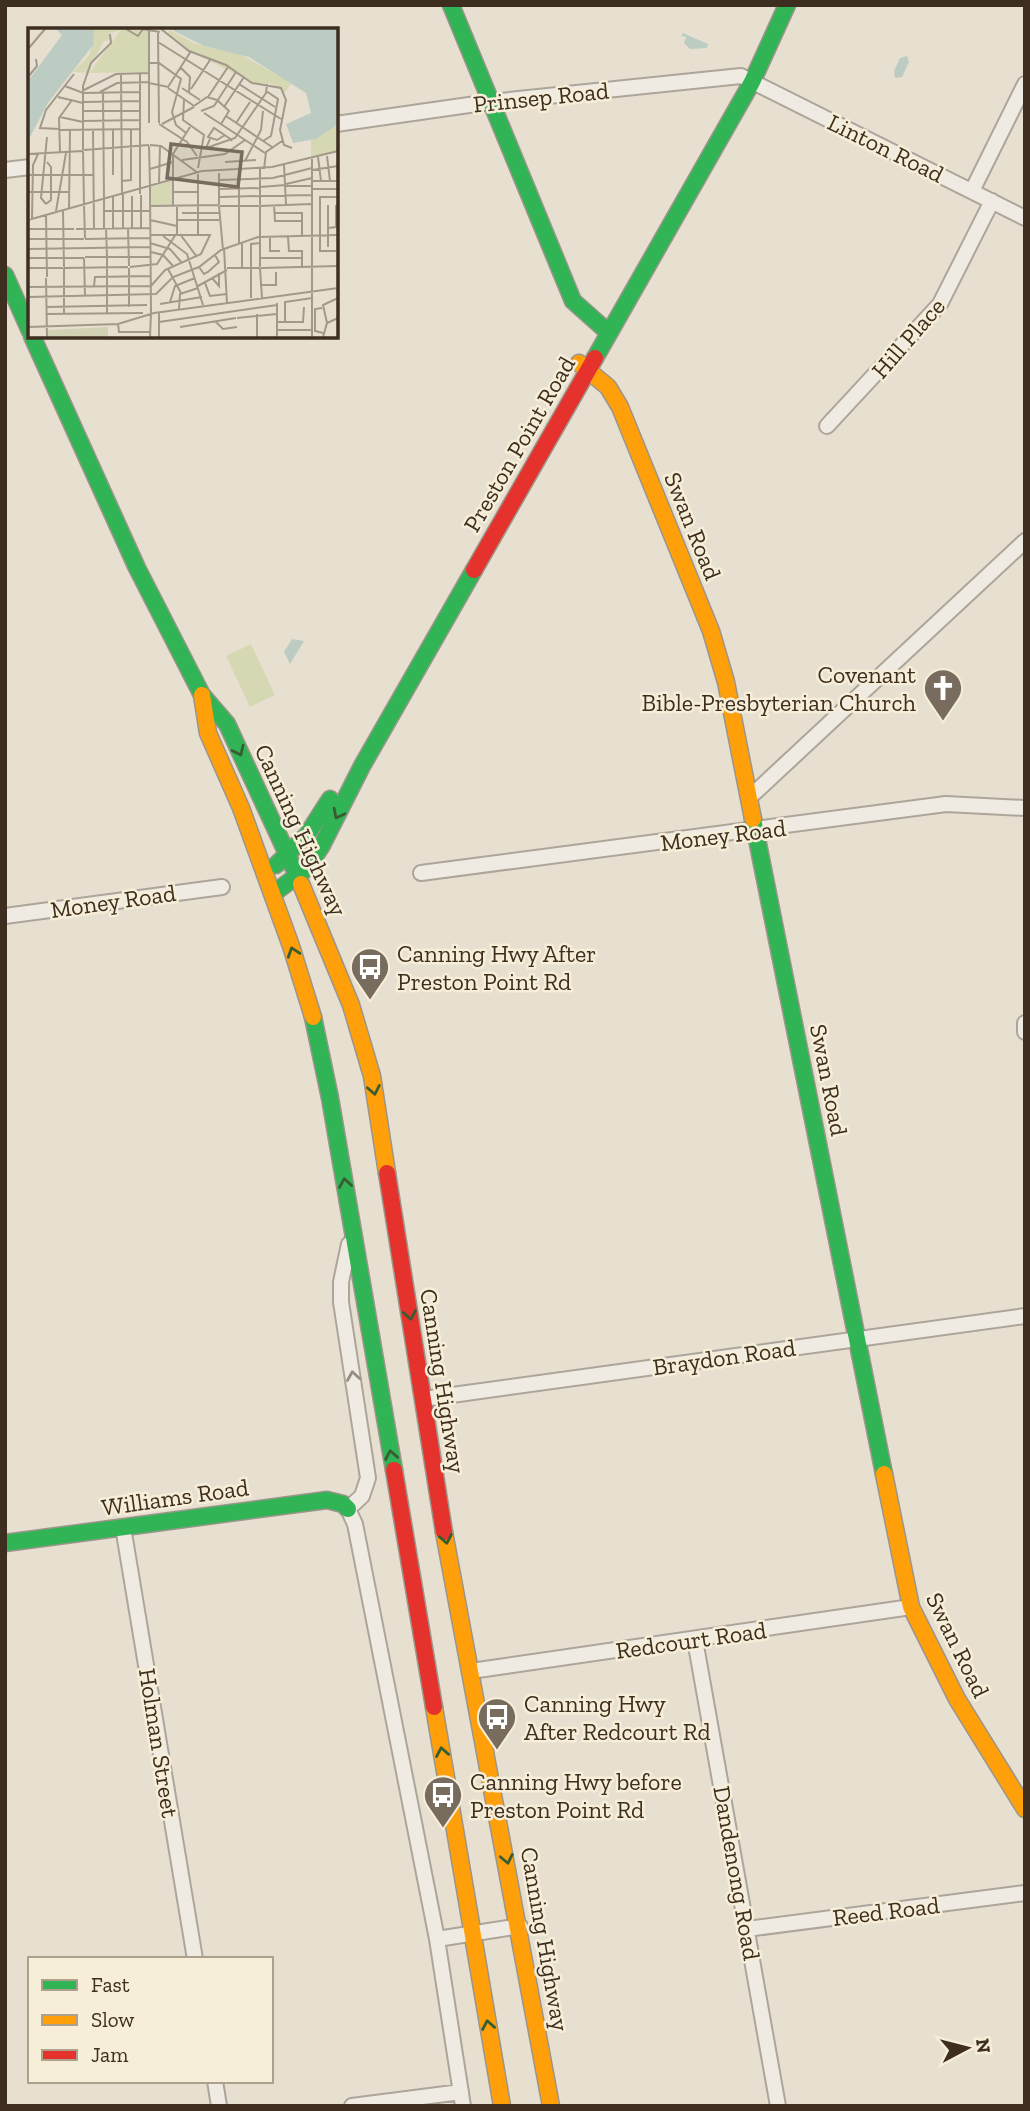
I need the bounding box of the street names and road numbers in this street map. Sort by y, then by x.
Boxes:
street label: Prinsep Road [472,75,610,119]
street label: Linton Road [823,107,949,189]
street label: Hill Place [865,292,951,384]
street label: Preston Point Road [457,351,581,537]
street label: Swan Road [658,468,728,584]
street label: Canning Highway [248,739,354,921]
street label: Money Road [659,813,787,857]
street label: Money Road [48,878,178,924]
street label: Swan Road [804,1022,854,1138]
street label: Canning Highway [414,1287,472,1476]
street label: Braydon Road [651,1333,797,1381]
street label: Williams Road [100,1472,250,1522]
street label: Swan Road [920,1588,996,1702]
street label: Redcourt Road [614,1615,768,1665]
street label: Holman Street [133,1666,185,1820]
street label: Dandenong Road [707,1784,767,1962]
street label: Canning Highway [515,1845,576,2034]
street label: Reed Road [831,1890,941,1932]

